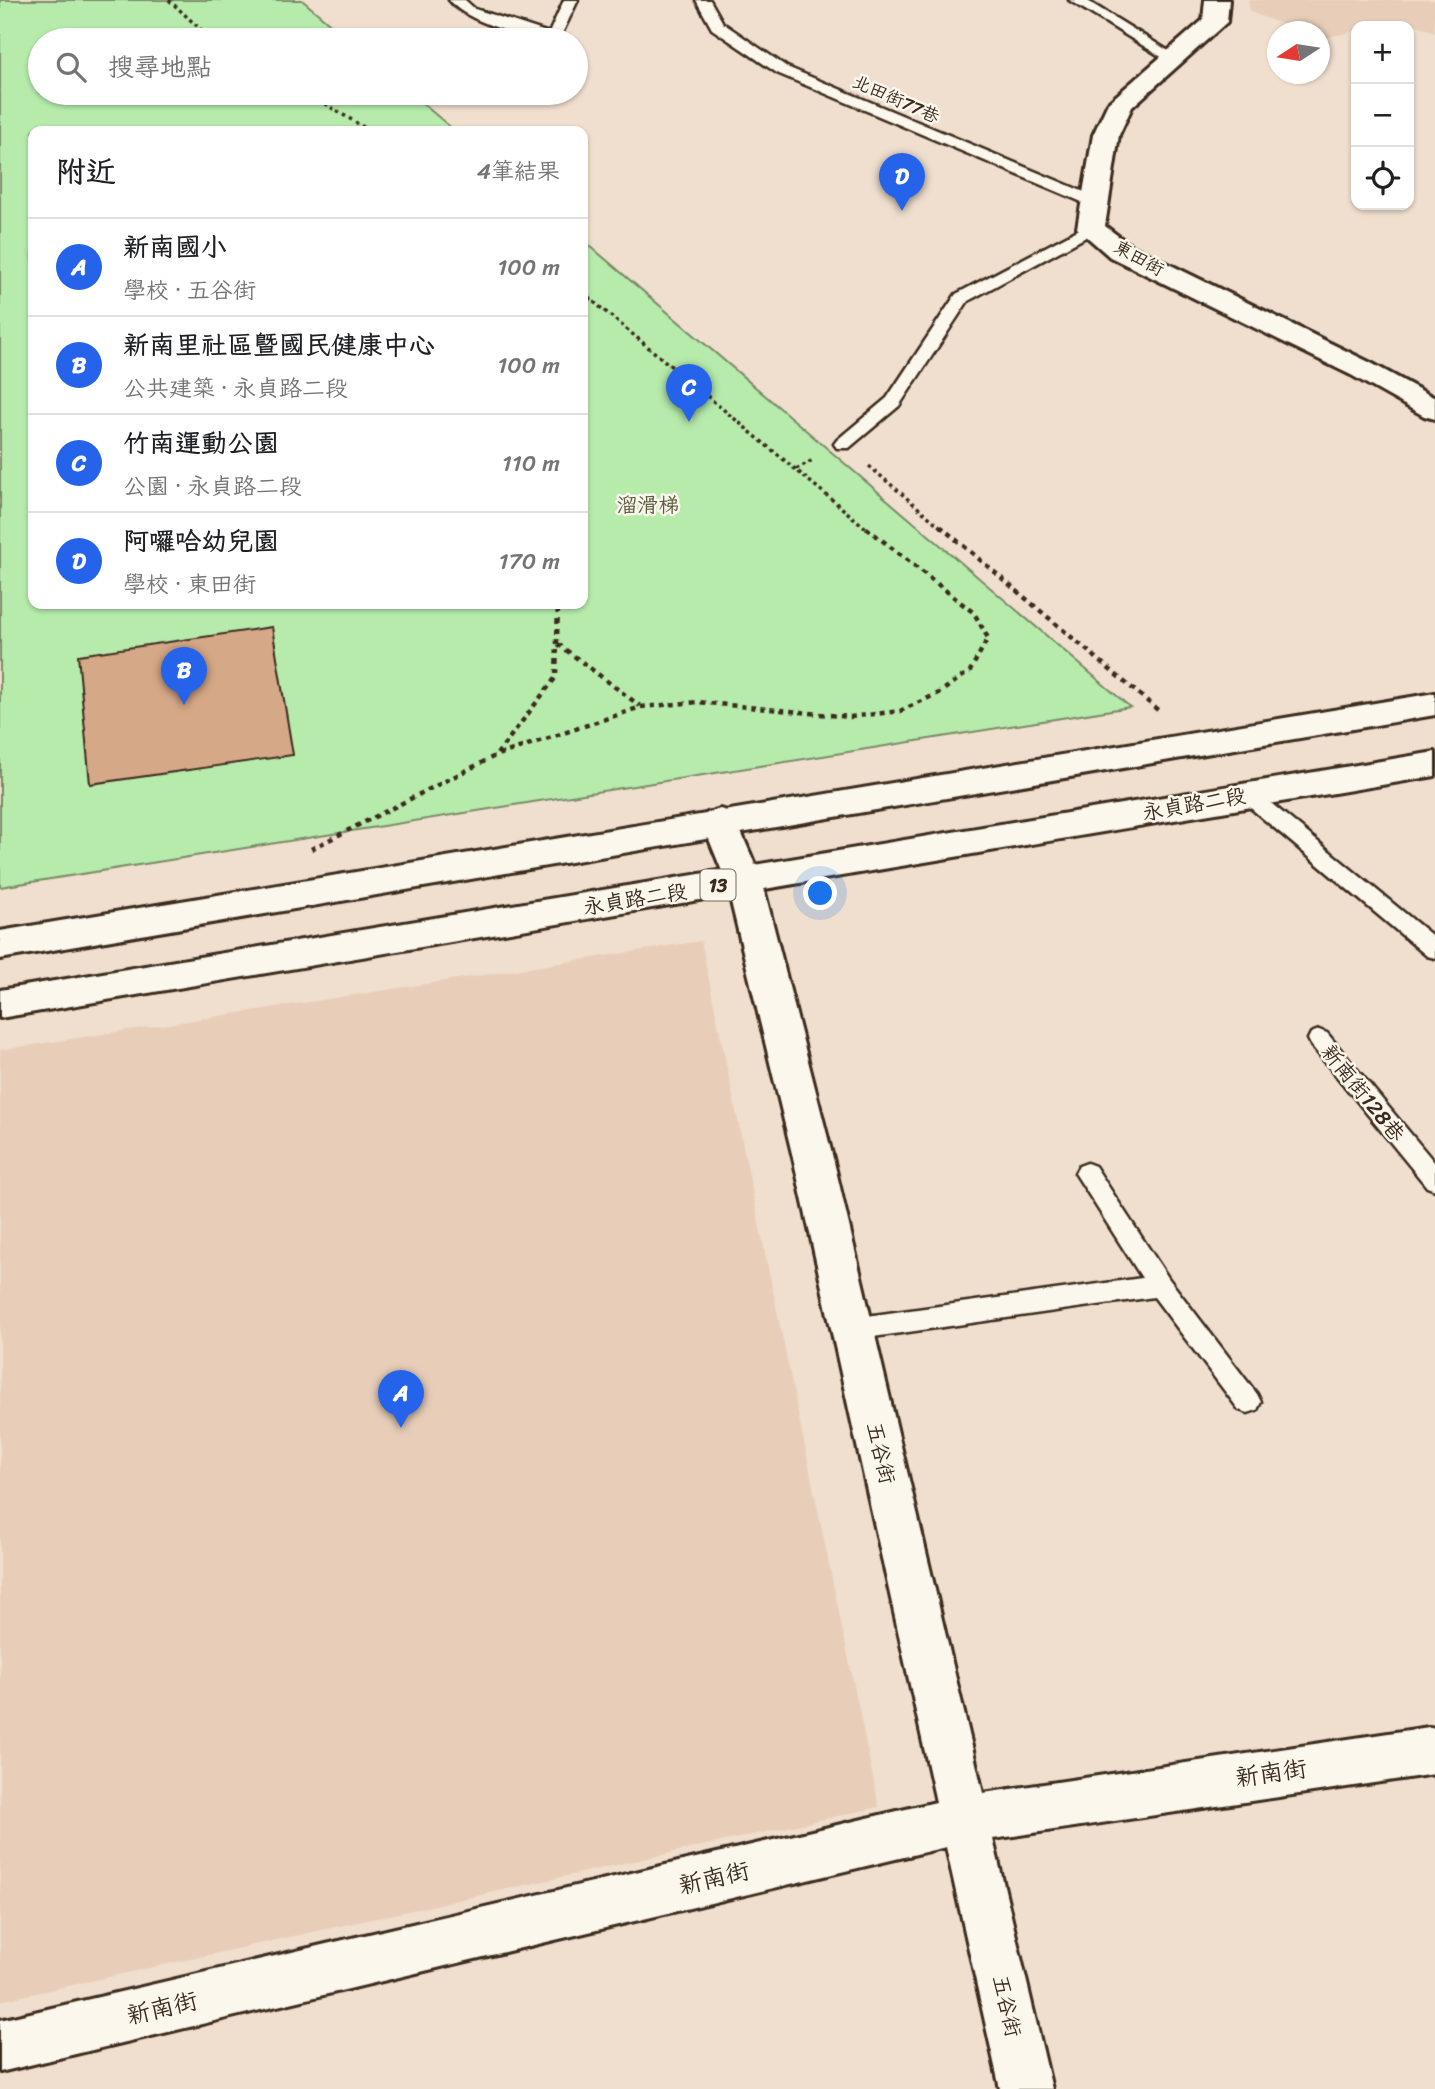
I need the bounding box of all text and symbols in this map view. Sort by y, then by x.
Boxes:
north arrow [1267,21,1330,84]
map controls [1351,21,1414,210]
button: + [1351,21,1414,84]
search box [28,28,588,105]
text: 搜尋地點 [108,44,212,90]
icon: search [52,48,90,86]
street label: 北田街77巷 [847,66,945,132]
button: − [1351,84,1414,147]
text: 附近 [56,145,116,199]
button: locate [1351,147,1414,210]
text: 4筆結果 [477,151,560,192]
pin: D [879,153,925,211]
text: 新南國小 [123,224,227,270]
street label: 東田街 [1108,231,1170,285]
text: A [71,247,87,288]
text: 100 m [497,247,560,288]
text: 學校 · 五谷街 [123,270,256,311]
text: 新南里社區暨國民健康中心 [123,322,435,368]
text: B [72,345,86,386]
text: 100 m [497,345,560,386]
pin: C [666,364,712,422]
text: 公共建築 · 永貞路二段 [123,368,348,409]
text: 竹南運動公園 [123,420,279,466]
text: C [72,443,86,484]
text: 110 m [502,443,560,484]
text: 公園 · 永貞路二段 [123,466,302,507]
park label: 溜滑梯 [617,486,680,524]
text: 阿囉哈幼兒園 [123,518,279,564]
text: D [72,541,86,582]
text: 170 m [499,541,560,582]
text: 學校 · 東田街 [123,564,256,605]
pin: B [161,647,207,705]
street label: 永貞路二段 [1139,776,1249,832]
road number: 13 [700,870,736,900]
street label: 永貞路二段 [580,872,690,926]
your location [803,876,837,910]
street label: 新南街128巷 [1311,1035,1415,1151]
pin: A [378,1370,424,1428]
street label: 五谷街 [855,1418,907,1488]
street label: 新南街 [1232,1747,1310,1799]
street label: 新南街 [674,1849,754,1907]
street label: 五谷街 [981,1971,1033,2041]
street label: 新南街 [122,1979,202,2037]

